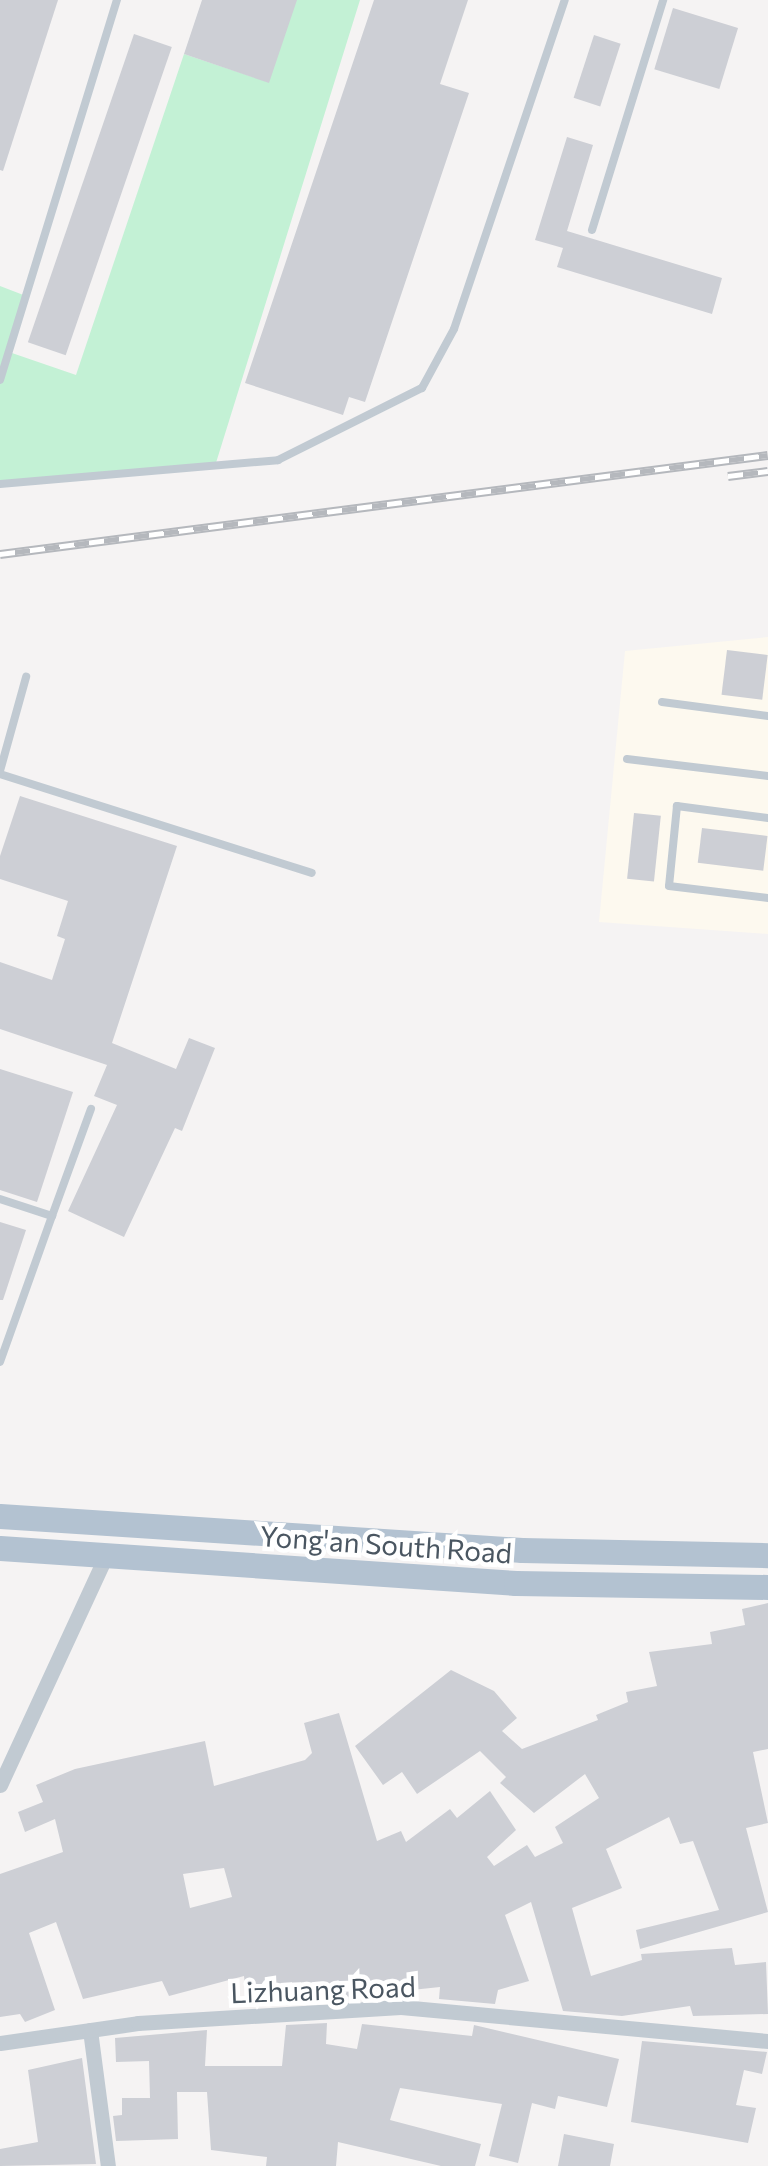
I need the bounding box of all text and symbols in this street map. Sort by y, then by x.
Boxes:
street label: Yong'an South Road [259,1518,513,1570]
street label: Lizhuang Road [230,1969,416,2009]

